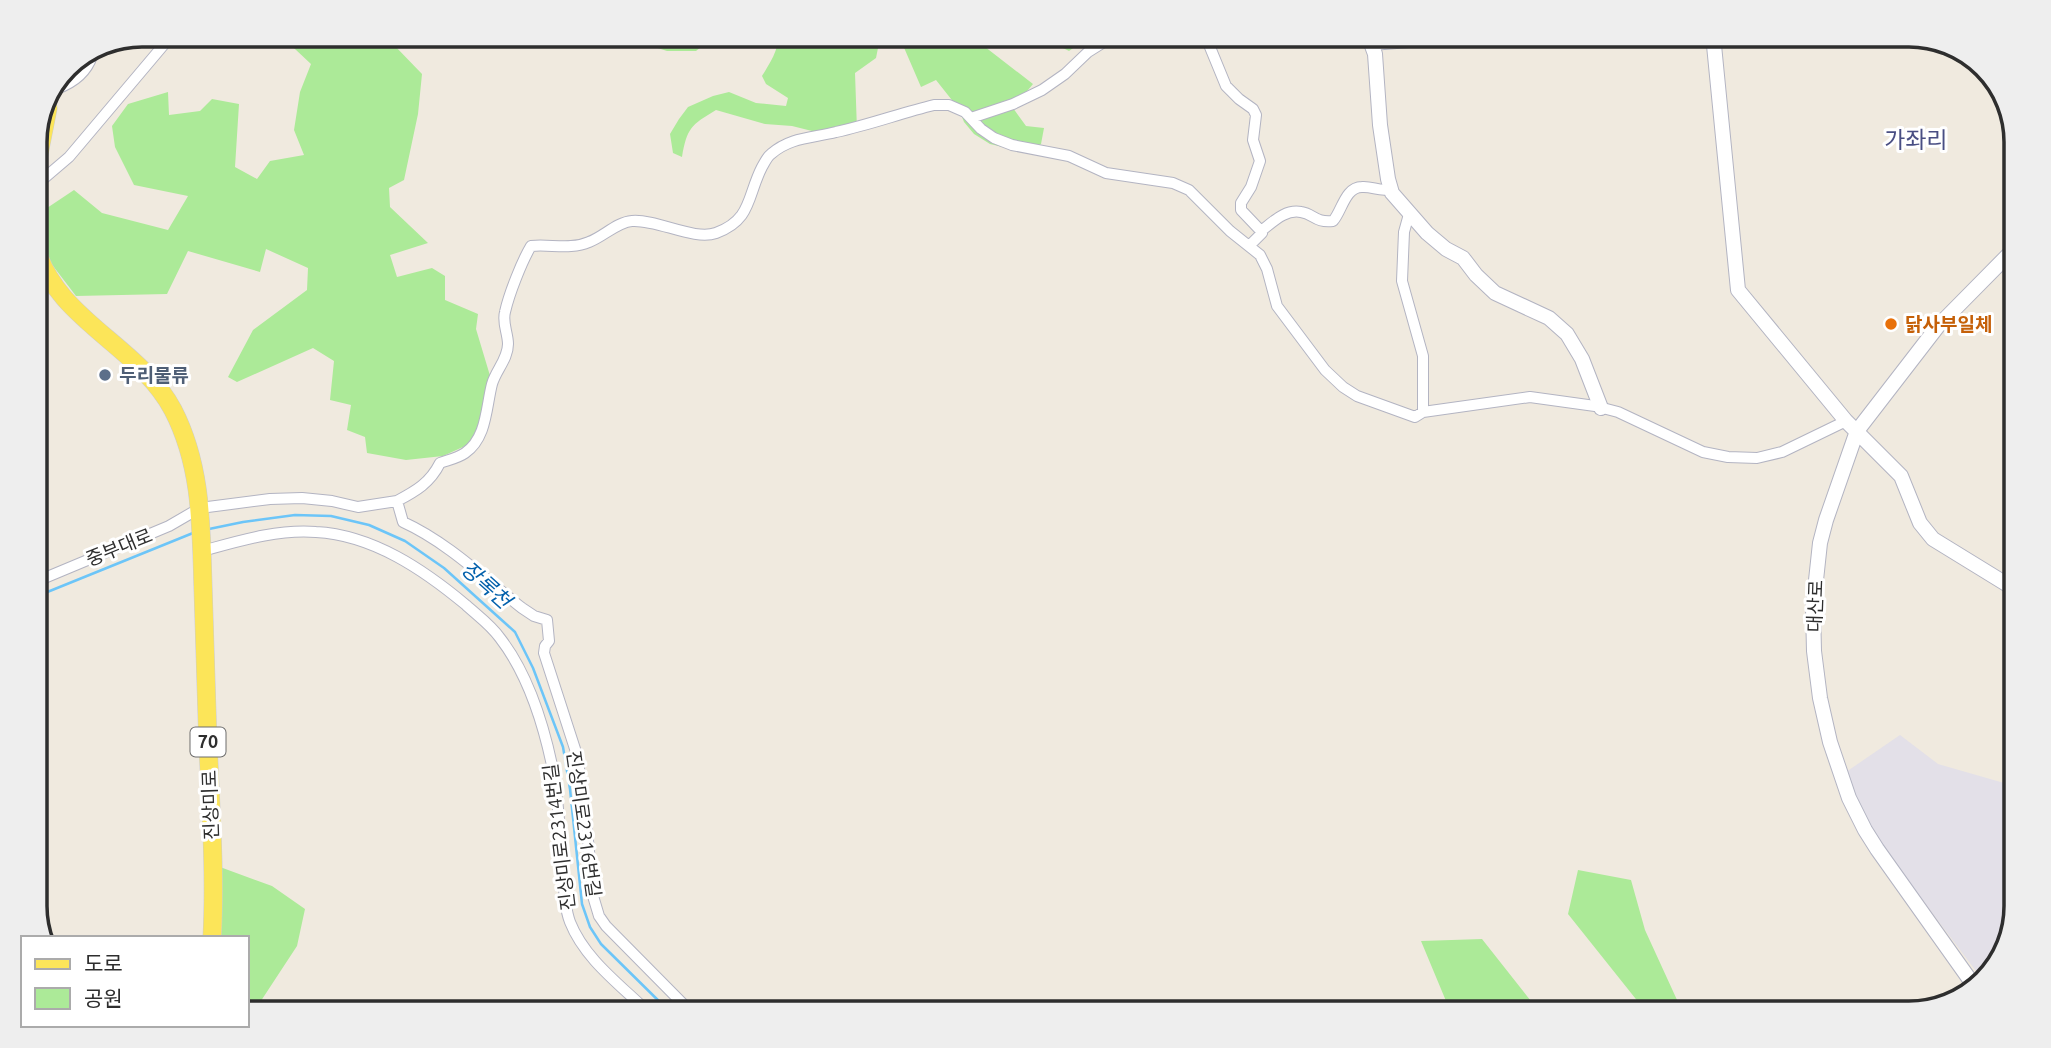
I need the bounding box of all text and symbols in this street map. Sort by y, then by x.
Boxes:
district label: 가좌리 [1884,127,1948,152]
place label: 닭사부일체 [1905,313,1992,335]
marker: 닭사부일체 [1883,316,1899,332]
place label: 두리물류 [119,364,189,386]
marker: 두리물류 [97,367,113,383]
street label: 중부대로 [82,524,156,570]
water label: 장록천 [457,556,518,614]
street label: 대산로 [1803,579,1827,633]
road number: 70 [190,728,226,756]
street label: 진상미로2316번길 [563,749,605,899]
street label: 진상미로2314번길 [539,762,579,912]
street label: 진상미로 [198,770,222,840]
legend [21,936,248,1027]
text: 도로 [84,951,123,975]
text: 공원 [84,986,123,1010]

